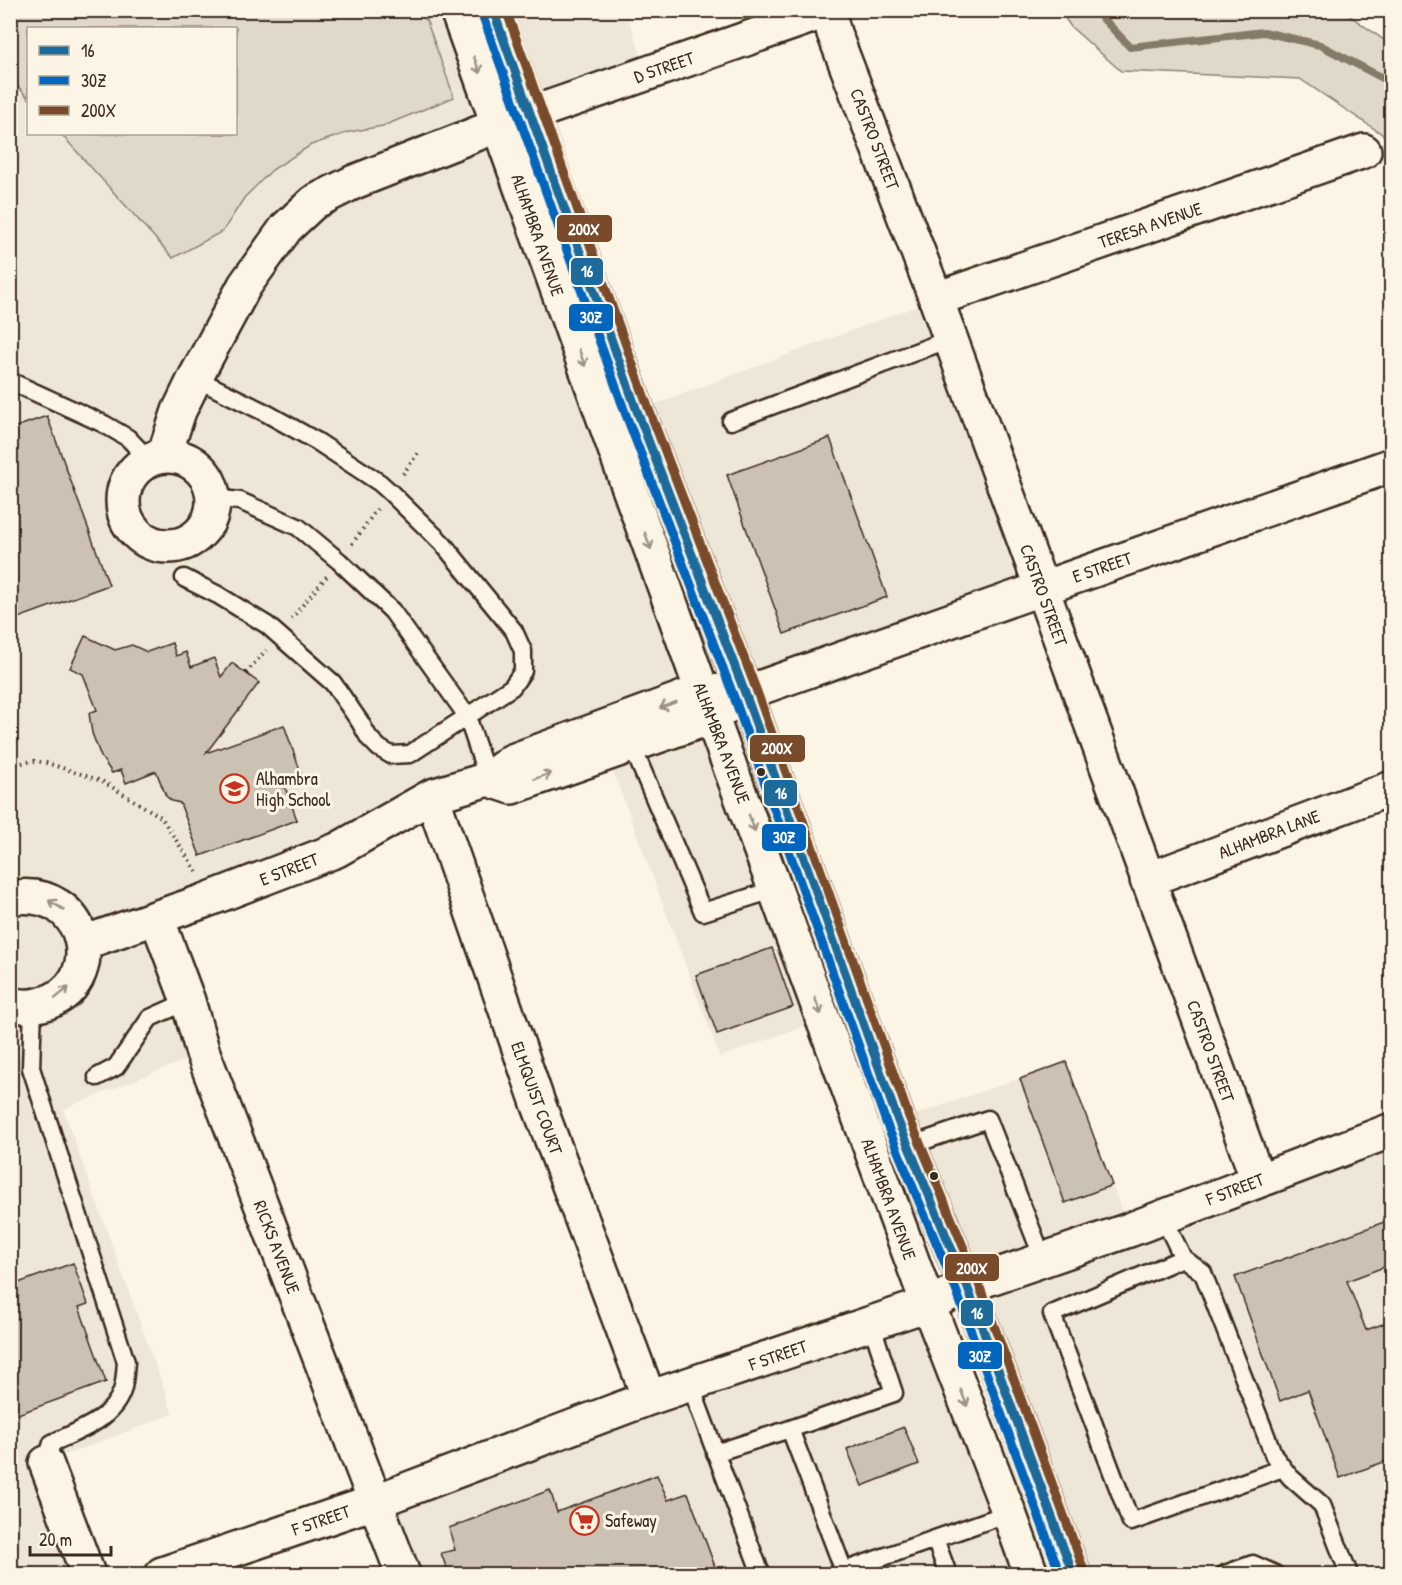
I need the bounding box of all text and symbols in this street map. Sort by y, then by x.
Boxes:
legend [27,27,237,135]
text: 16 [81,38,95,63]
street label: D STREET [631,45,698,89]
one-way arrow [472,56,483,74]
text: 30Z [81,68,106,93]
street label: CASTRO STREET [844,85,906,194]
text: 200X [81,98,117,123]
street label: ALHAMBRA AVENUE [505,170,571,300]
street label: TERESA AVENUE [1095,196,1205,254]
line badge: 200X [556,214,613,243]
text: 200X [568,218,600,240]
line badge: 16 [570,257,604,286]
text: 16 [581,260,594,282]
line badge: 30Z [568,303,614,332]
text: 30Z [580,306,603,328]
one-way arrow [577,348,588,367]
one-way arrow [643,532,654,550]
street label: CASTRO STREET [1014,541,1074,650]
street label: E STREET [1069,545,1136,589]
street label: ALHAMBRA AVENUE [687,679,757,807]
one-way arrow [659,700,677,711]
line badge: 200X [749,734,806,763]
text: 200X [761,737,793,759]
place label: Alhambra High School [256,766,330,812]
unlabelled marker [755,766,767,778]
one-way arrow [533,770,552,781]
school or university icon: Alhambra High School [219,772,251,804]
line badge: 16 [763,779,798,807]
text: 16 [775,782,788,804]
street label: ALHAMBRA LANE [1215,803,1323,865]
one-way arrow [747,813,758,832]
line badge: 30Z [761,823,807,852]
text: 30Z [773,826,796,848]
street label: E STREET [256,846,323,892]
one-way arrow [48,899,65,911]
one-way arrow [54,986,70,999]
one-way arrow [813,996,824,1015]
street label: CASTRO STREET [1181,997,1241,1106]
street label: ELMQUIST COURT [505,1038,569,1158]
street label: ALHAMBRA AVENUE [855,1135,923,1263]
street label: F STREET [1202,1166,1268,1212]
unlabelled marker [928,1170,940,1182]
street label: RICKS AVENUE [248,1197,306,1297]
line badge: 200X [944,1253,1000,1282]
text: 200X [956,1257,988,1279]
line badge: 16 [960,1299,994,1327]
text: 16 [971,1302,984,1324]
street label: F STREET [745,1333,811,1377]
line badge: 30Z [957,1341,1003,1370]
text: 30Z [969,1345,992,1367]
one-way arrow [959,1388,970,1406]
street label: F STREET [288,1498,354,1542]
supermarket icon: Safeway [568,1504,600,1536]
place label: Safeway [605,1508,657,1533]
scale bar [30,1519,111,1557]
text: 20 m [39,1527,72,1552]

